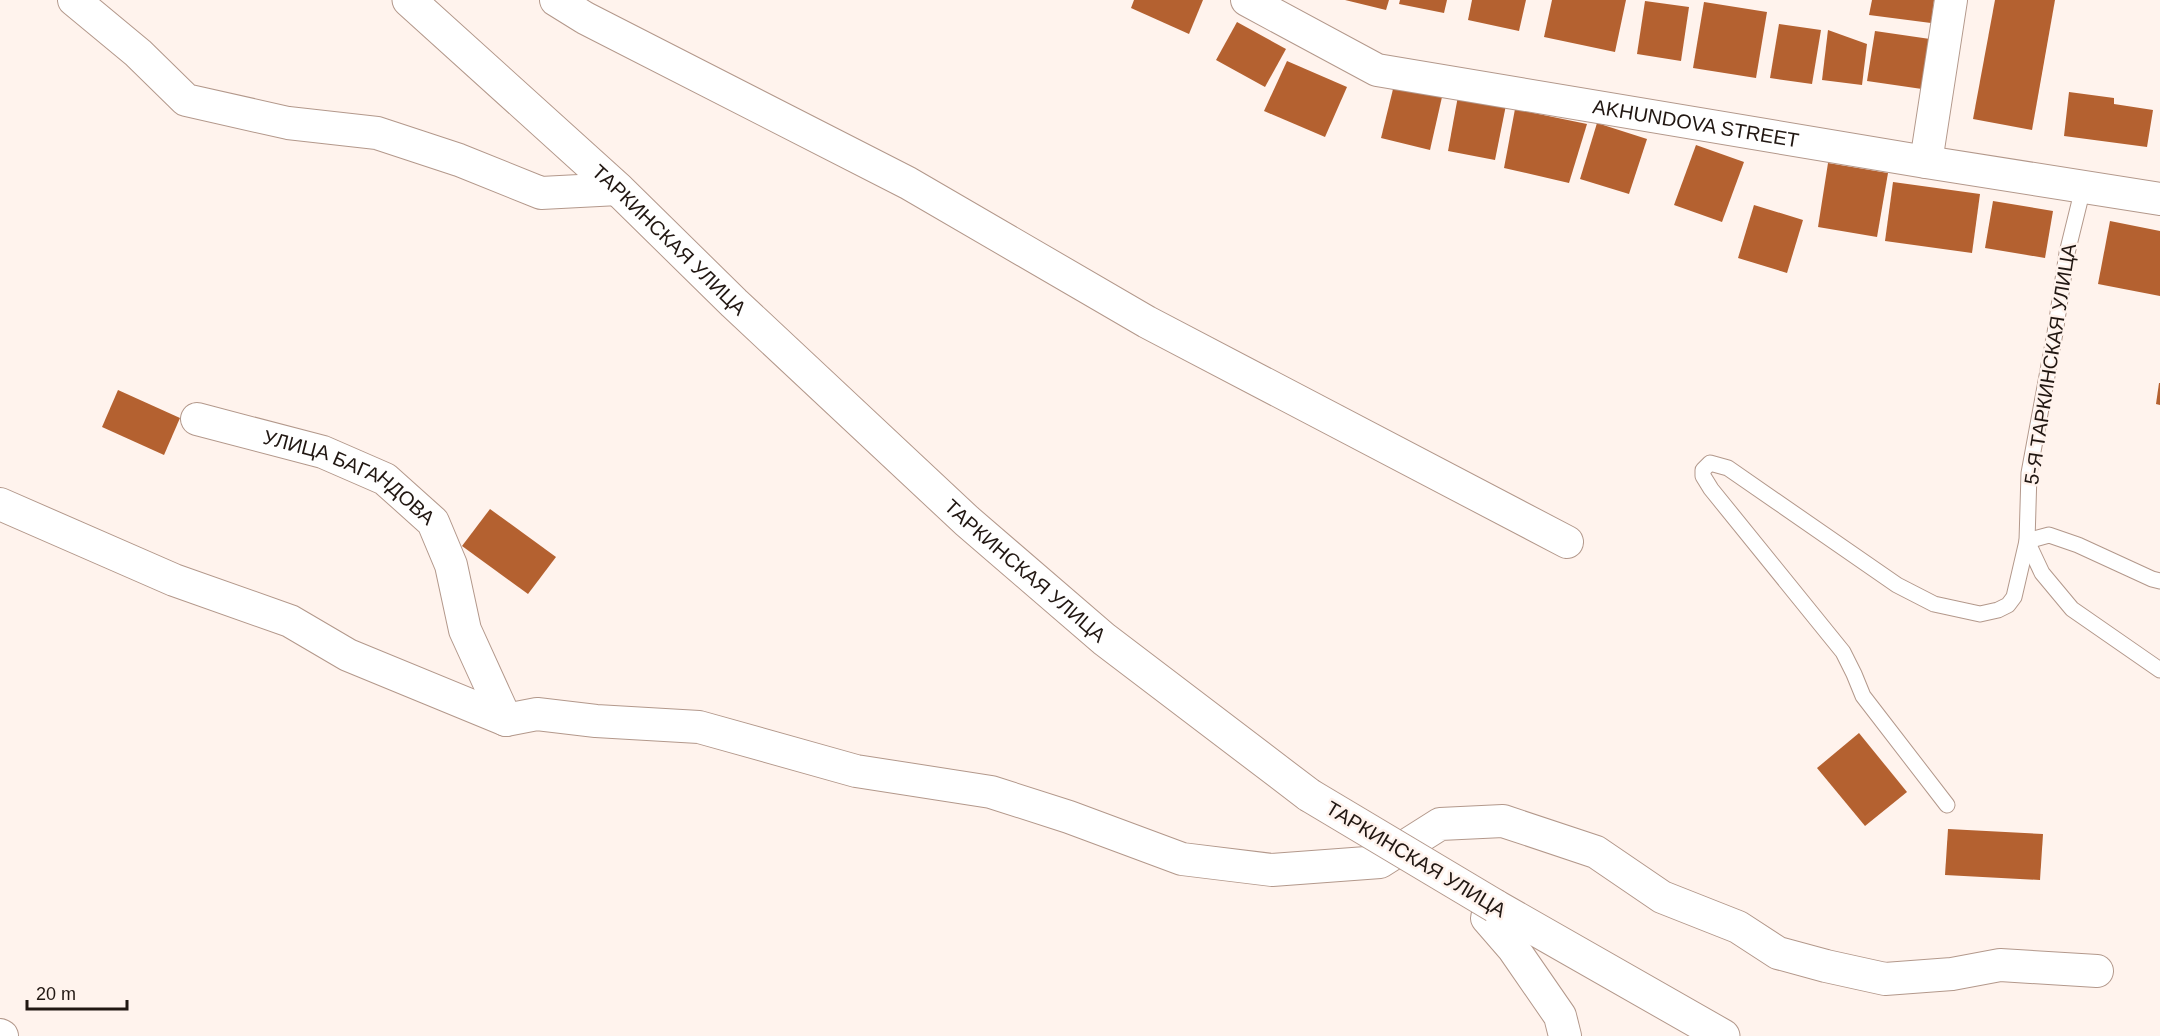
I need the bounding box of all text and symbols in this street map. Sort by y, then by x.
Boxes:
street label: AKHUNDOVA STREET [1591,95,1801,152]
street label: ТАРКИНСКАЯ УЛИЦА [588,160,751,320]
street label: 5-Я ТАРКИНСКАЯ УЛИЦА [2020,241,2080,486]
street label: УЛИЦА БАГАНДОВА [261,426,440,530]
street label: ТАРКИНСКАЯ УЛИЦА [940,495,1111,647]
street label: ТАРКИНСКАЯ УЛИЦА [1322,797,1510,922]
scale bar [27,973,128,1011]
text: 20 m [36,984,76,1004]

